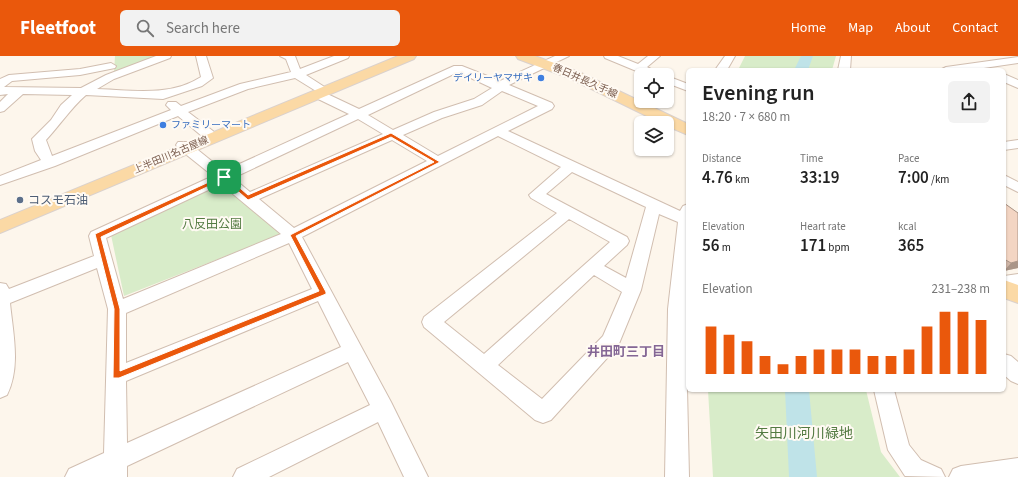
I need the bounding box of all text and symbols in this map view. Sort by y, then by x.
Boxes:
search box [120,10,400,46]
text: Fleetfoot [20,15,96,42]
icon: search [134,17,156,39]
text: Search here [166,18,240,39]
text: Home [791,18,826,38]
text: Map [848,18,873,38]
text: About [895,18,930,38]
text: Contact [952,18,998,38]
street label: 春日井長久手線 [550,60,620,102]
map controls [634,68,674,156]
button: locate [634,68,674,108]
place label: デイリーヤマザキ [453,71,533,85]
marker: デイリーヤマザキ [536,73,546,83]
text: Evening run [702,77,815,109]
button: share [948,81,990,123]
text: 18:20 · 7 × 680 m [702,108,790,126]
button: layers [634,116,674,156]
place label: ファミリーマート [171,118,251,132]
marker: ファミリーマート [158,120,168,130]
street label: 上半田川名古屋線 [131,133,211,177]
text: Distance [702,151,741,166]
text: Time [800,151,823,166]
text: Pace [898,151,920,166]
pin [207,160,241,194]
icon: arrive [213,166,235,188]
text: 4.76 [702,166,733,190]
text: 33:19 [800,166,840,190]
text: 7:00 [898,166,929,190]
text: km [733,172,750,187]
text: /km [929,172,949,187]
place label: コスモ石油 [28,192,88,209]
marker: コスモ石油 [15,195,25,205]
park label: 八反田公園 [182,216,242,233]
text: Elevation [702,219,745,234]
text: Heart rate [800,219,846,234]
text: kcal [898,219,917,234]
text: 56 [702,234,719,258]
text: 171 [800,234,826,258]
text: 365 [898,234,924,258]
text: m [719,240,731,255]
text: bpm [826,240,850,255]
text: Elevation [702,280,753,298]
text: 231–238 m [932,280,990,298]
district label: 井田町三丁目 [587,343,665,361]
park label: 矢田川河川緑地 [755,424,853,444]

